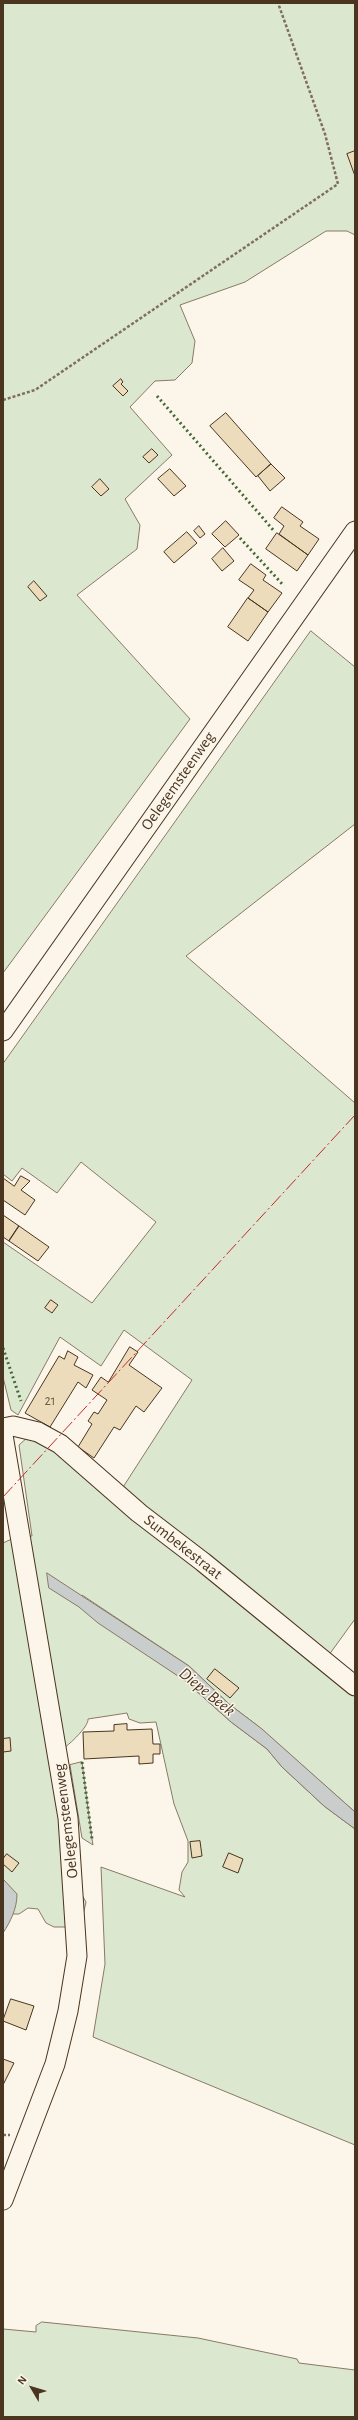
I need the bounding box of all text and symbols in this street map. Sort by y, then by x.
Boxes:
street label: Oelegemsteenweg [137,728,219,834]
house number: 21 [44,1393,56,1409]
street label: Sumbekestraat [140,1510,226,1584]
water label: Diepe Beek [175,1663,239,1721]
street label: Oelegemsteenweg [49,1762,83,1880]
north arrow [12,2368,52,2408]
text: N [15,2374,29,2387]

